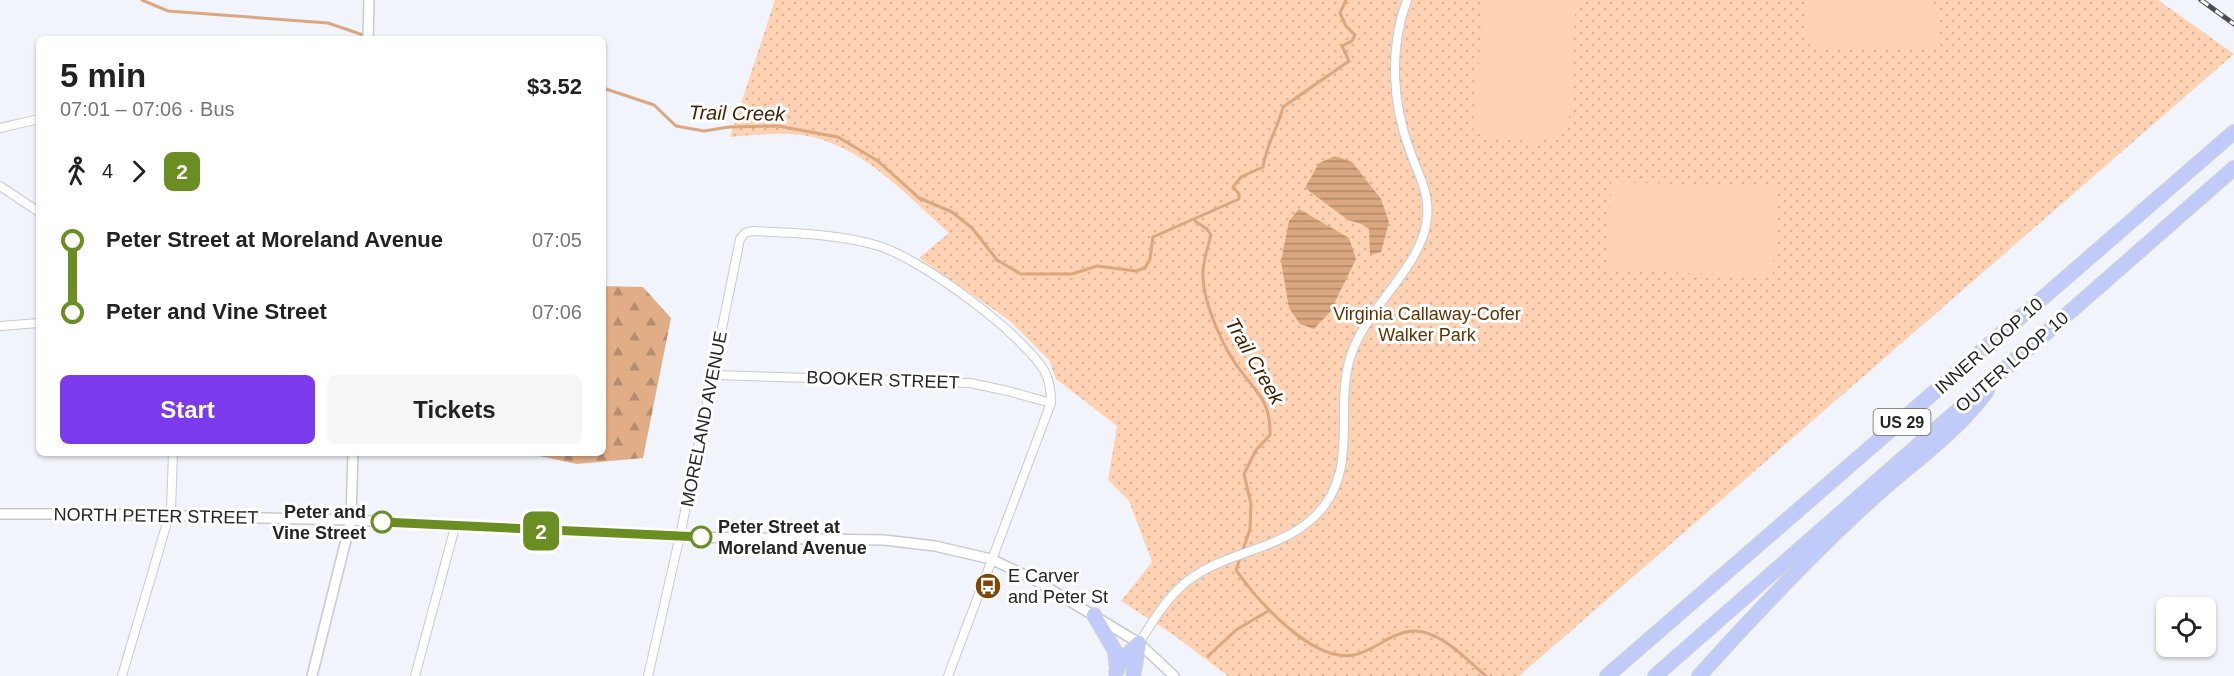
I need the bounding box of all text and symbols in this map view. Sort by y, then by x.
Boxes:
text: 5 min [60,57,146,94]
text: $3.52 [527,74,582,99]
text: 07:01 – 07:06 · Bus [60,98,235,120]
water label: Trail Creek [689,101,786,125]
icon: walk [60,155,93,188]
icon: forward [122,155,155,188]
text: 4 [102,160,113,182]
text: 2 [176,160,188,183]
text: Peter Street at Moreland Avenue [106,227,443,252]
text: 07:05 [532,229,582,251]
street label: INNER LOOP 10 [1931,294,2047,398]
text: Peter and Vine Street [106,299,327,324]
text: 07:06 [532,301,582,323]
park label: Virginia Callaway-Cofer Walker Park [1333,304,1521,345]
street label: OUTER LOOP 10 [1952,308,2072,416]
water label: Trail Creek [1221,314,1289,409]
street label: MORELAND AVENUE [677,329,731,509]
street label: BOOKER STREET [806,367,960,393]
button: Start [60,375,315,444]
button: Tickets [327,375,582,444]
road number: US 29 [1874,409,1930,435]
place label: Peter and Vine Street [272,502,366,543]
street label: NORTH PETER STREET [53,504,259,528]
marker: Peter and Vine Street [371,511,393,533]
line badge: 2 [522,512,560,550]
place label: Peter Street at Moreland Avenue [718,517,867,558]
text: 2 [535,520,547,543]
marker: Peter Street at Moreland Avenue [690,526,712,548]
place label: E Carver and Peter St [1008,566,1108,607]
bus stop icon: E Carver and Peter St [973,571,1003,601]
map controls [2156,597,2216,657]
button: locate [2156,597,2216,657]

